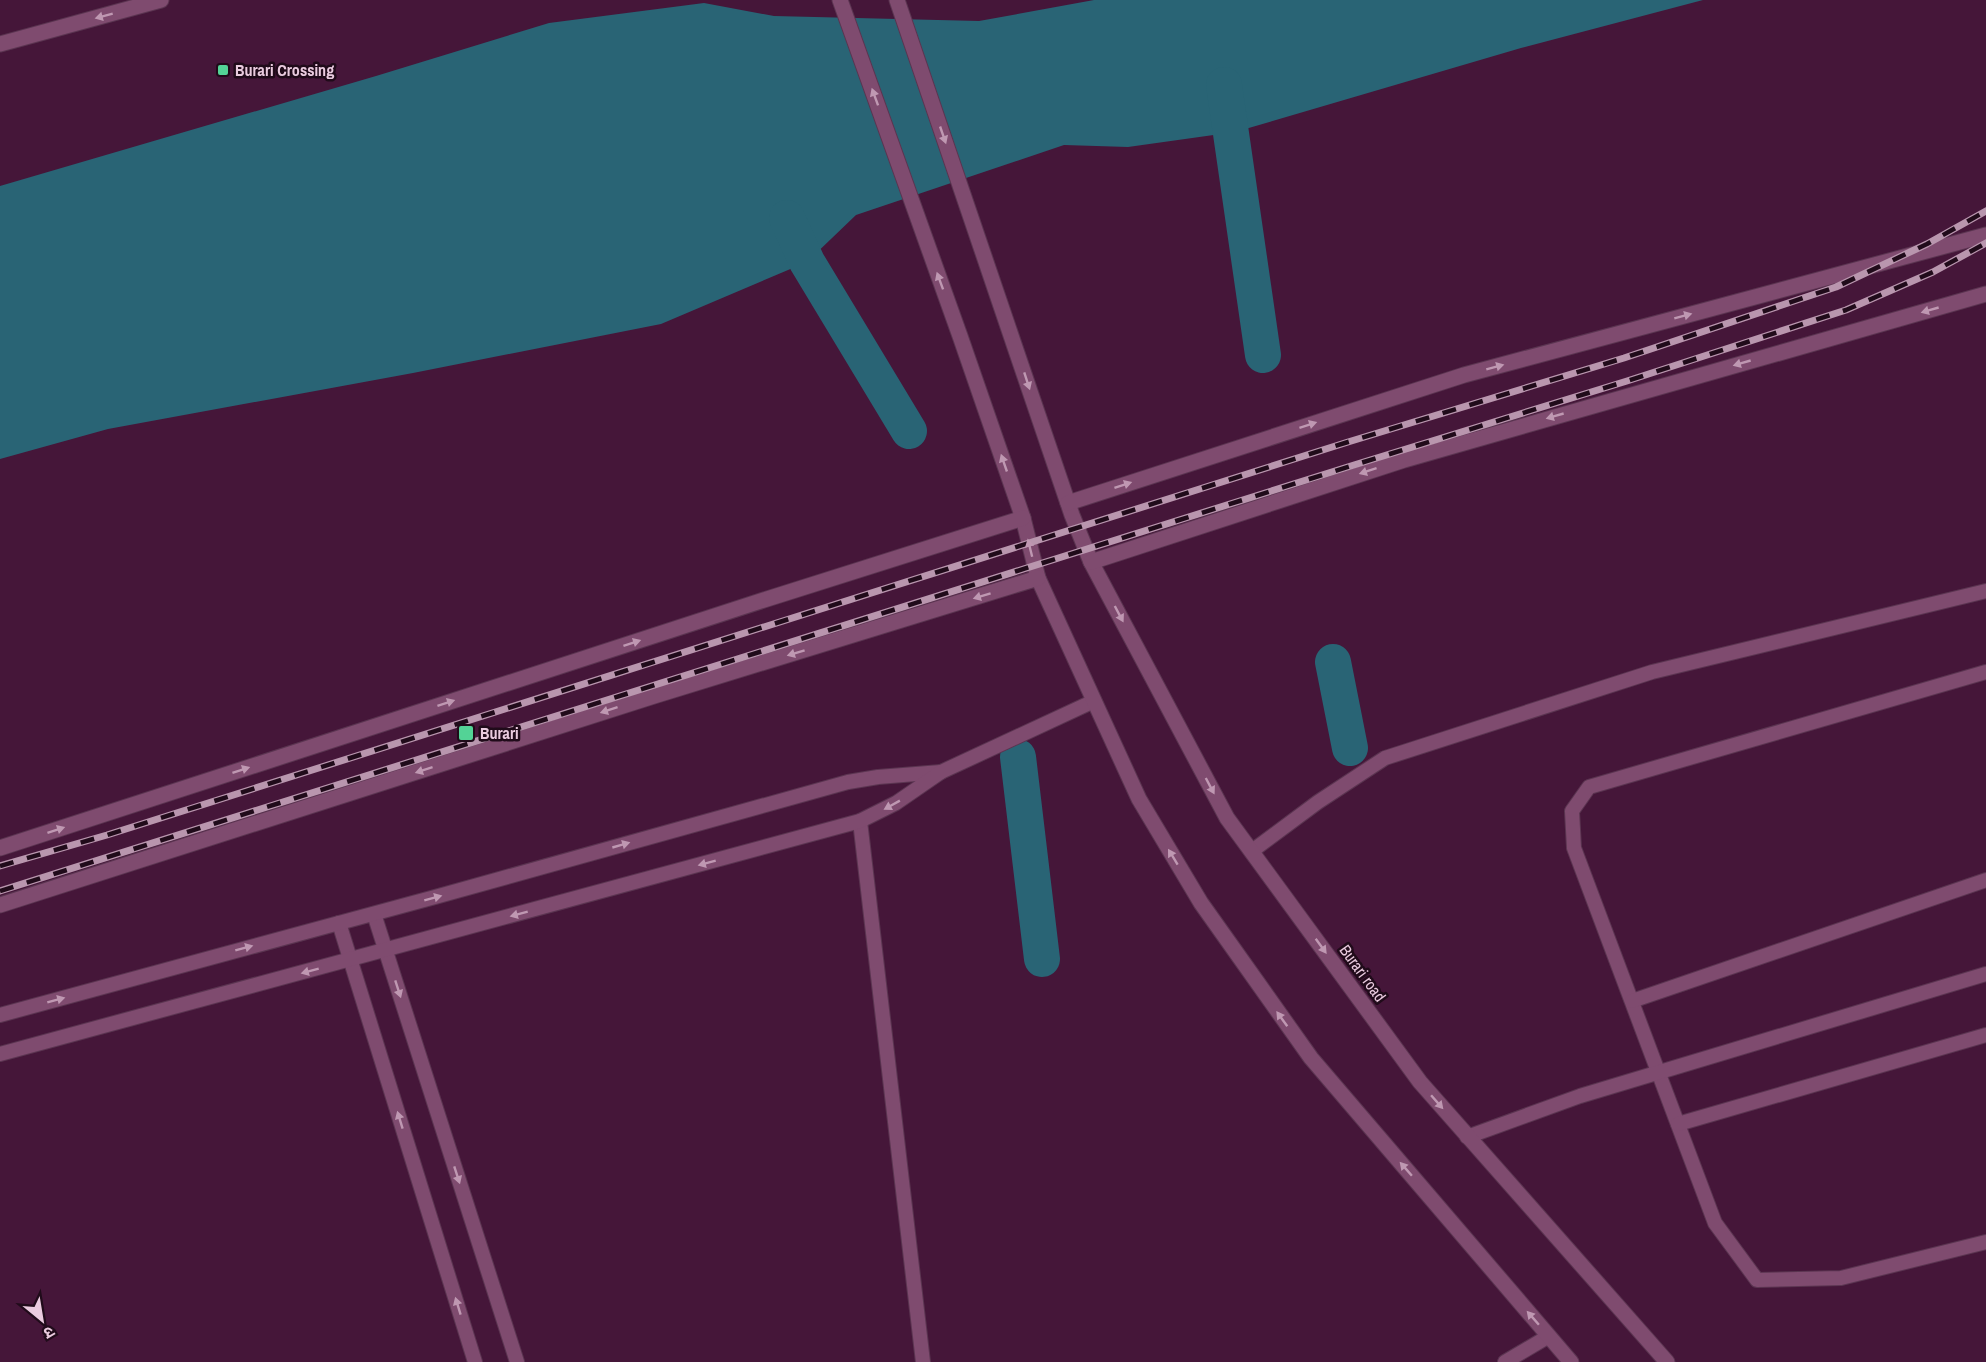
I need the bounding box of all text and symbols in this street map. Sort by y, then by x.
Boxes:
one-way arrow [95,11,113,21]
place label: Burari Crossing [235,59,334,81]
marker: Burari Crossing [216,63,230,77]
one-way arrow [869,88,879,106]
one-way arrow [939,126,948,144]
one-way arrow [935,272,945,290]
one-way arrow [1921,305,1939,315]
one-way arrow [1674,311,1692,320]
one-way arrow [1733,359,1751,368]
one-way arrow [1486,362,1504,371]
one-way arrow [1023,372,1032,390]
one-way arrow [1546,412,1564,422]
one-way arrow [1299,419,1317,429]
one-way arrow [998,454,1008,472]
one-way arrow [1359,467,1377,477]
one-way arrow [1114,480,1132,489]
one-way arrow [1025,539,1035,557]
one-way arrow [973,591,991,601]
one-way arrow [1114,605,1123,622]
one-way arrow [623,638,641,647]
one-way arrow [787,649,805,658]
one-way arrow [437,698,455,707]
one-way arrow [600,706,618,715]
place label: Burari [480,722,519,744]
marker: Burari [457,724,475,742]
one-way arrow [232,765,250,774]
one-way arrow [415,766,433,775]
one-way arrow [1205,778,1215,795]
one-way arrow [883,800,900,810]
one-way arrow [47,825,65,835]
one-way arrow [612,840,630,849]
one-way arrow [1168,849,1179,865]
one-way arrow [698,859,716,868]
one-way arrow [424,892,442,902]
one-way arrow [509,910,527,919]
one-way arrow [1315,938,1327,954]
street label: Burari road [1335,940,1391,1006]
one-way arrow [235,943,254,953]
one-way arrow [301,967,319,976]
one-way arrow [394,980,403,998]
one-way arrow [48,995,66,1004]
one-way arrow [1276,1011,1288,1027]
one-way arrow [1431,1094,1444,1110]
one-way arrow [395,1111,404,1129]
one-way arrow [1400,1162,1413,1177]
one-way arrow [453,1166,463,1184]
north arrow [12,1290,72,1350]
one-way arrow [453,1297,462,1315]
one-way arrow [1527,1311,1540,1326]
text: उ [39,1321,59,1345]

